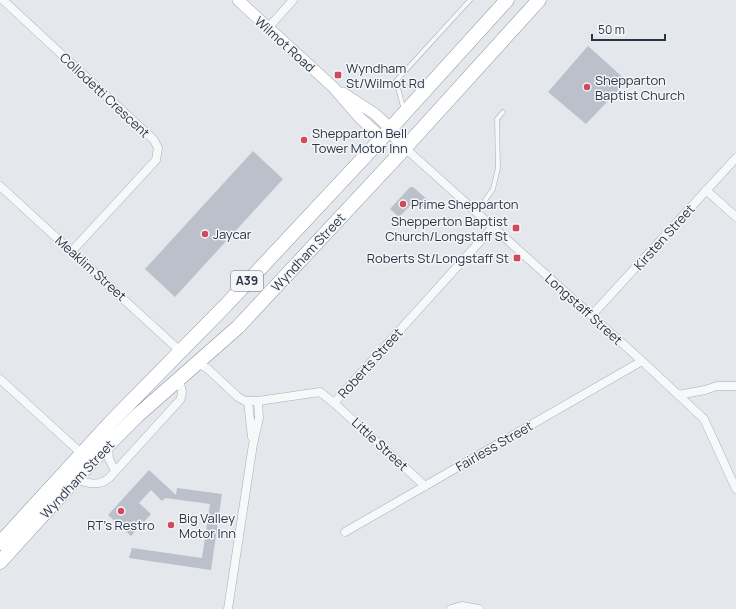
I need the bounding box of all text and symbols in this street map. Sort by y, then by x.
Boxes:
street label: Wilmot Road [251,12,319,76]
scale bar [592,16,665,42]
text: 50 m [598,21,625,38]
street label: Collodetti Crescent [56,49,154,141]
place label: Wyndham St/Wilmot Rd [346,59,425,92]
marker: Wyndham St/Wilmot Rd [333,70,343,80]
place label: Shepparton Baptist Church [595,71,685,104]
marker: Shepparton Baptist Church [582,82,592,92]
place label: Shepparton Bell Tower Motor Inn [312,124,408,157]
marker: Shepparton Bell Tower Motor Inn [299,135,309,145]
place label: Prime Shepparton [411,195,519,213]
marker: Prime Shepparton [398,199,408,209]
street label: Kirsten Street [630,200,698,274]
street label: Wyndham Street [267,209,349,295]
place label: Shepperton Baptist Church/Longstaff St [385,212,508,245]
marker: Shepperton Baptist Church/Longstaff St [511,223,521,233]
place label: Jaycar [213,225,252,243]
marker: Jaycar [200,229,210,239]
street label: Meaklim Street [52,231,130,305]
place label: Roberts St/Longstaff St [367,249,509,267]
marker: Roberts St/Longstaff St [512,253,522,263]
street label: Longstaff Street [541,269,627,349]
road number: A39 [231,271,263,291]
street label: Roberts Street [334,324,406,402]
street label: Little Street [348,413,412,475]
street label: Fairless Street [452,417,536,475]
street label: Wyndham Street [36,436,118,522]
marker: RT's Restro [116,506,126,516]
place label: Big Valley Motor Inn [179,509,236,542]
place label: RT's Restro [87,516,155,534]
marker: Big Valley Motor Inn [166,520,176,530]

